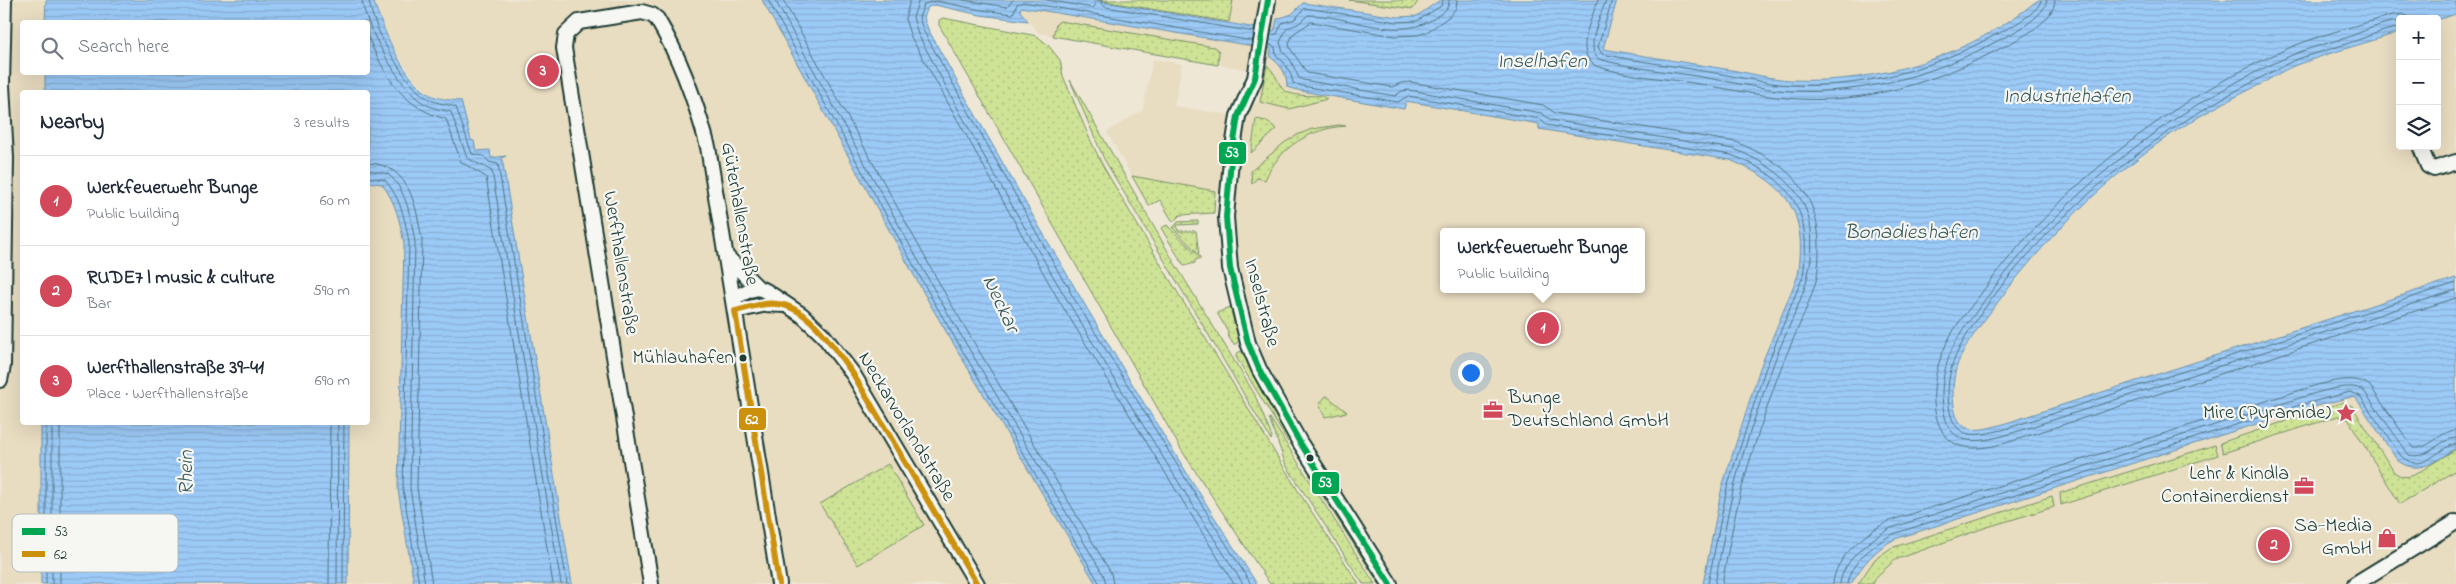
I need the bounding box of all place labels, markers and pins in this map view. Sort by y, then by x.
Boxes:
pin: 3 [527,52,559,90]
pin: 1 [1527,309,1559,347]
place label: Mühlauhafen [632,345,734,372]
marker: Mühlauhafen [738,353,748,363]
place label: Bunge Deutschland GmbH [1507,384,1669,436]
office icon: Bunge Deutschland GmbH [1482,399,1504,421]
place label: Mire (Pyramide) [2203,399,2331,428]
place icon: Mire (Pyramide) [2335,402,2357,424]
unlabelled marker [1305,453,1315,463]
place label: Lehr & Kindla Containerdienst [2161,460,2289,512]
office icon: Lehr & Kindla Containerdienst [2293,475,2315,497]
place label: Sa-Media GmbH [2294,512,2372,564]
pin: 2 [2258,526,2290,564]
shop icon: Sa-Media GmbH [2376,527,2398,549]

